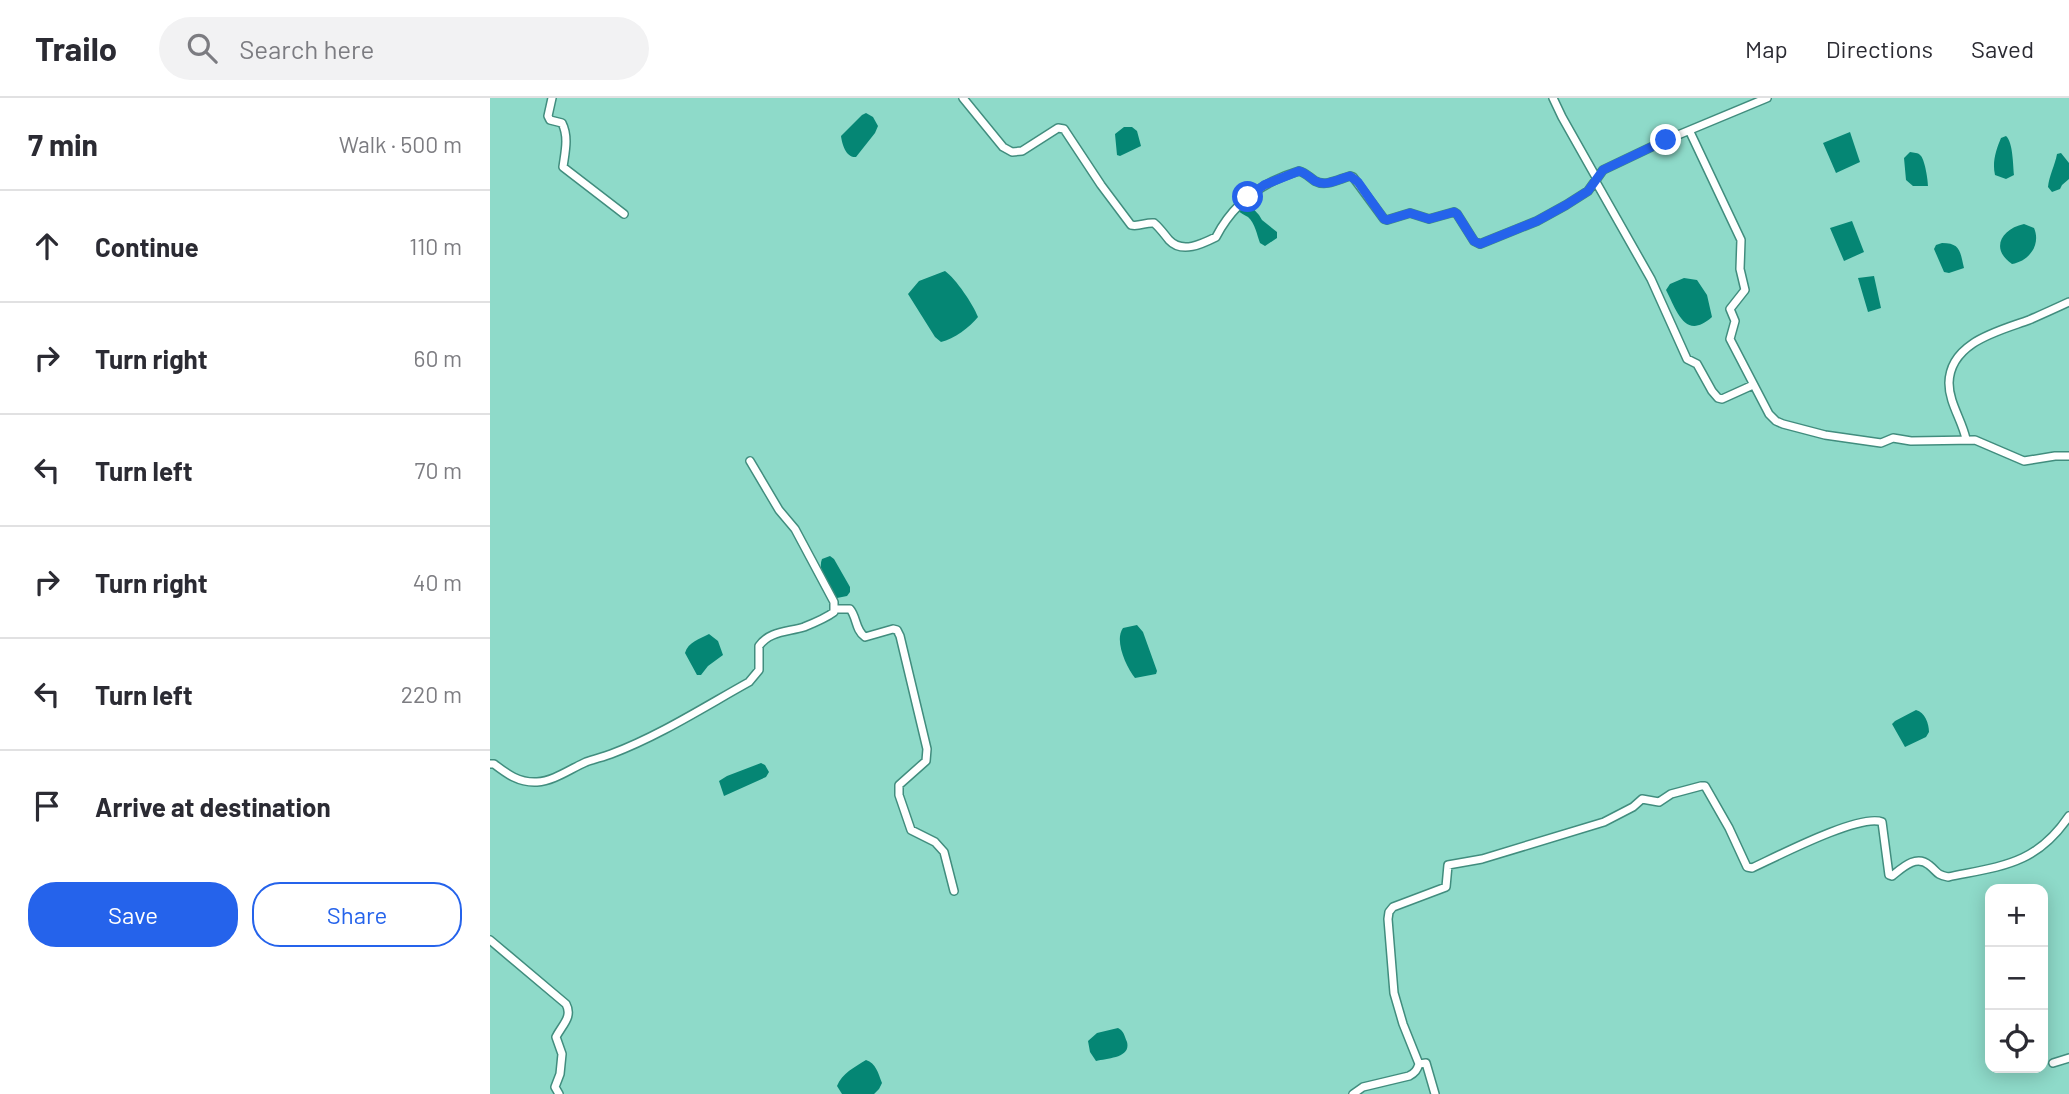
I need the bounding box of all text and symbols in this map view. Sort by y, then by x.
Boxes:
search box [159,17,649,80]
text: Trailo [35,28,117,68]
icon: search [183,29,221,67]
text: Search here [239,33,374,64]
text: Map [1745,34,1788,63]
text: Directions [1826,34,1933,63]
text: Saved [1971,34,2034,63]
route end [1650,124,1681,155]
text: 7 min [28,126,98,162]
text: Walk · 500 m [339,130,462,158]
route start [1232,181,1263,212]
icon: ahead [28,227,66,265]
text: Continue [95,231,199,262]
text: 110 m [409,232,462,260]
icon: right [28,339,66,377]
text: Turn right [95,343,208,374]
text: 60 m [414,344,462,372]
icon: left [28,451,66,489]
text: Turn left [95,455,193,486]
text: 70 m [415,456,462,484]
icon: right [28,563,66,601]
text: Turn right [95,567,208,598]
text: 40 m [413,568,462,596]
icon: left [28,675,66,713]
text: Turn left [95,679,193,710]
text: 220 m [401,680,462,708]
icon: arrive [28,787,66,825]
text: Arrive at destination [95,791,331,822]
button: Save [28,882,238,947]
button: Share [252,882,462,947]
map controls [1985,884,2048,1073]
button: + [1985,884,2048,947]
button: − [1985,947,2048,1010]
button: locate [1985,1010,2048,1073]

